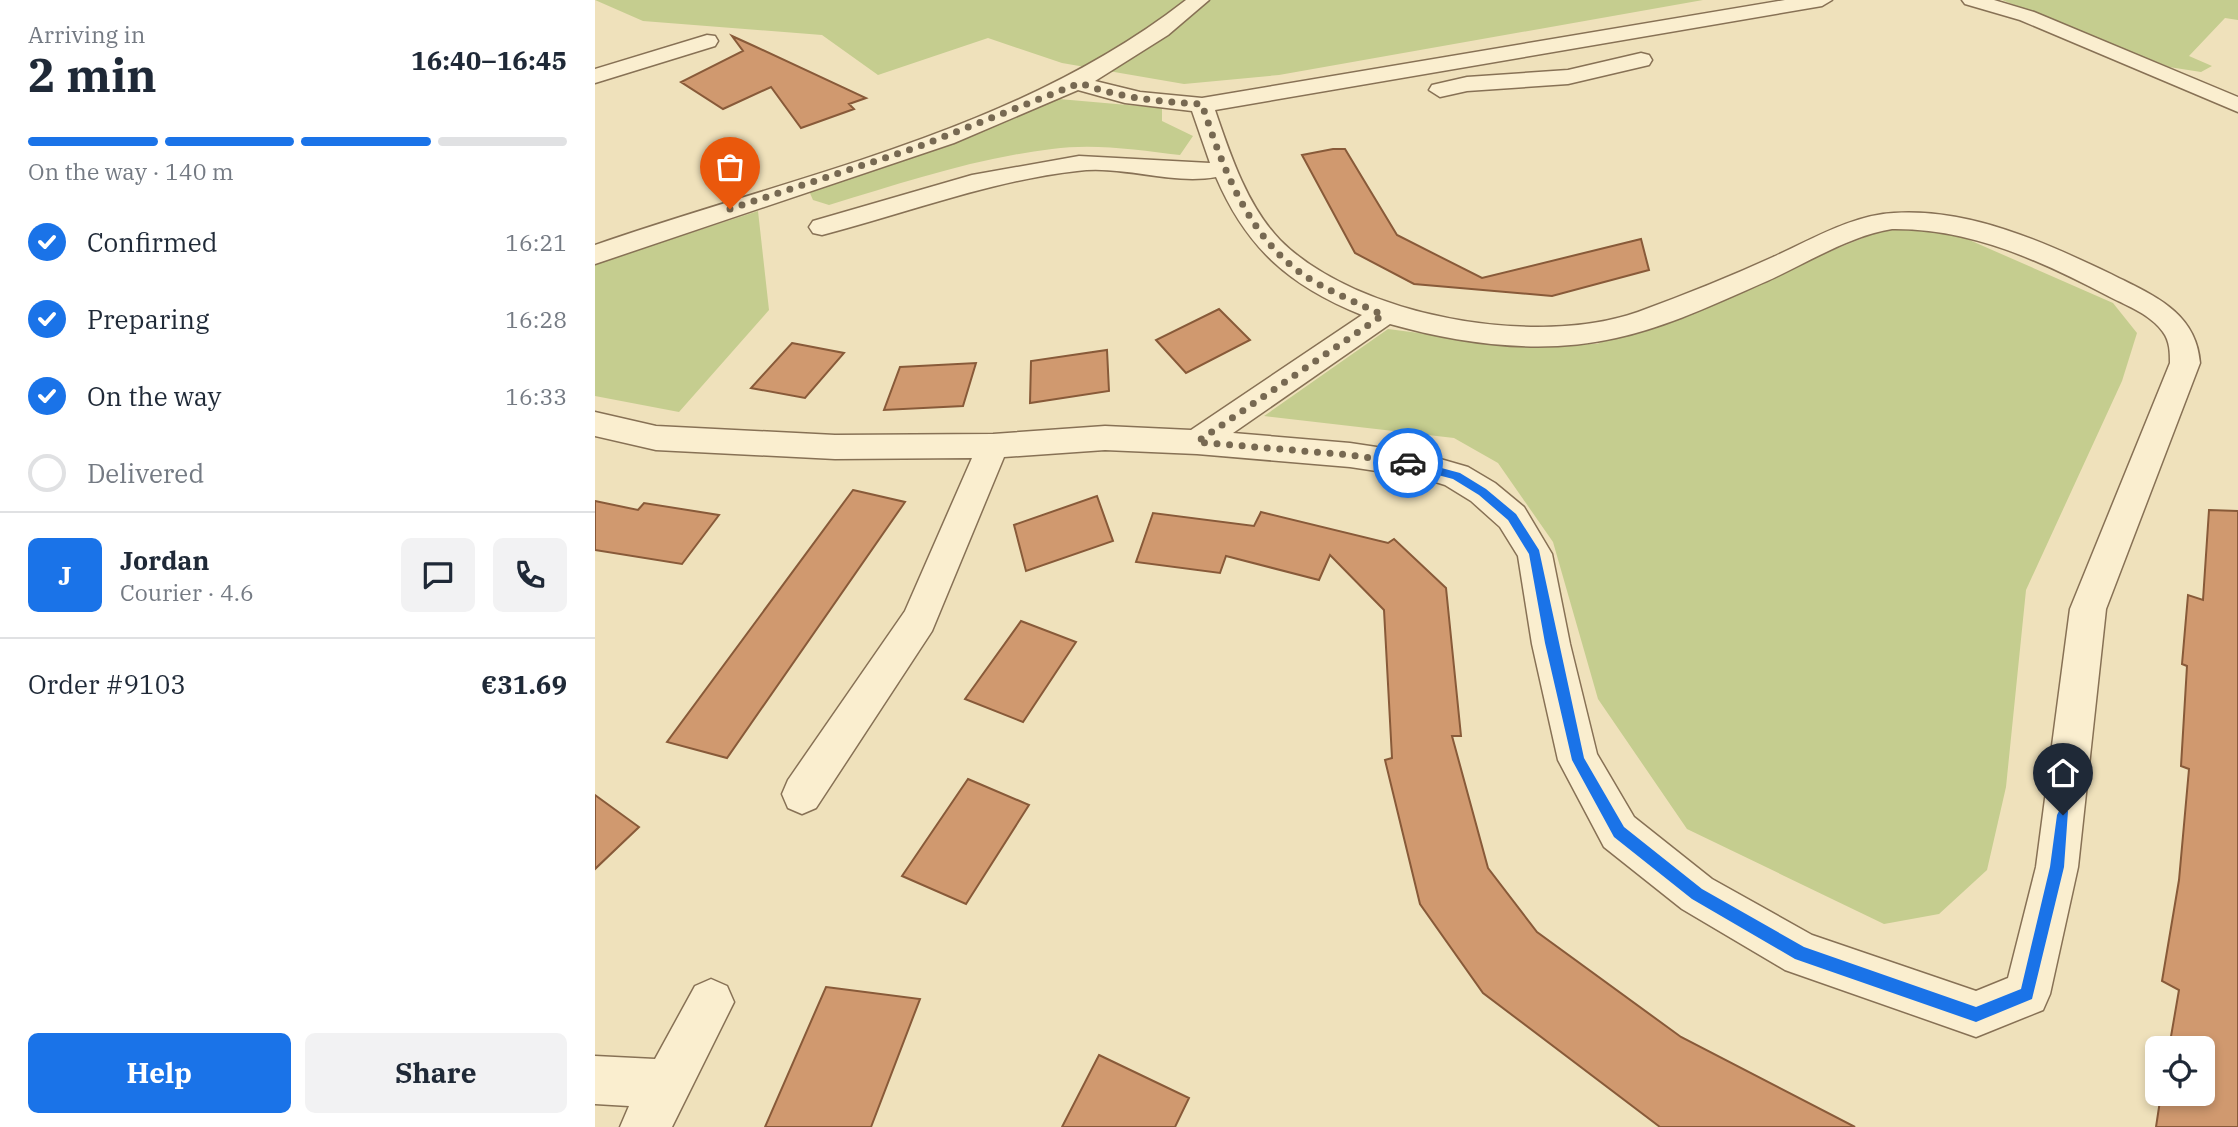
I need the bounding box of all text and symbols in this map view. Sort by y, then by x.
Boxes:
text: Arriving in [28,19,145,49]
text: 16:40–16:45 [411,43,567,77]
text: 2 min [28,45,157,105]
pin [700,137,760,209]
icon: bag [711,148,749,186]
text: On the way · 140 m [28,156,234,186]
icon: check [28,223,66,261]
text: Confirmed [87,225,218,259]
text: 16:21 [505,227,567,257]
icon: check [28,300,66,338]
text: Preparing [87,302,209,336]
text: 16:28 [505,304,567,334]
icon: check [28,377,66,415]
text: On the way [87,379,221,413]
text: 16:33 [505,381,567,411]
courier [1373,428,1443,498]
icon: car [1389,444,1427,482]
text: Delivered [87,456,204,490]
button: chat [401,538,475,612]
button: phone [493,538,567,612]
text: Jordan [120,543,210,577]
text: J [58,558,72,592]
text: Courier · 4.6 [120,577,254,607]
text: Order #9103 [28,667,186,701]
text: €31.69 [481,667,567,701]
pin [2033,743,2093,815]
icon: home [2044,754,2082,792]
button: Help [28,1033,291,1113]
button: Share [305,1033,567,1113]
map controls [2145,1036,2215,1106]
button: locate [2145,1036,2215,1106]

